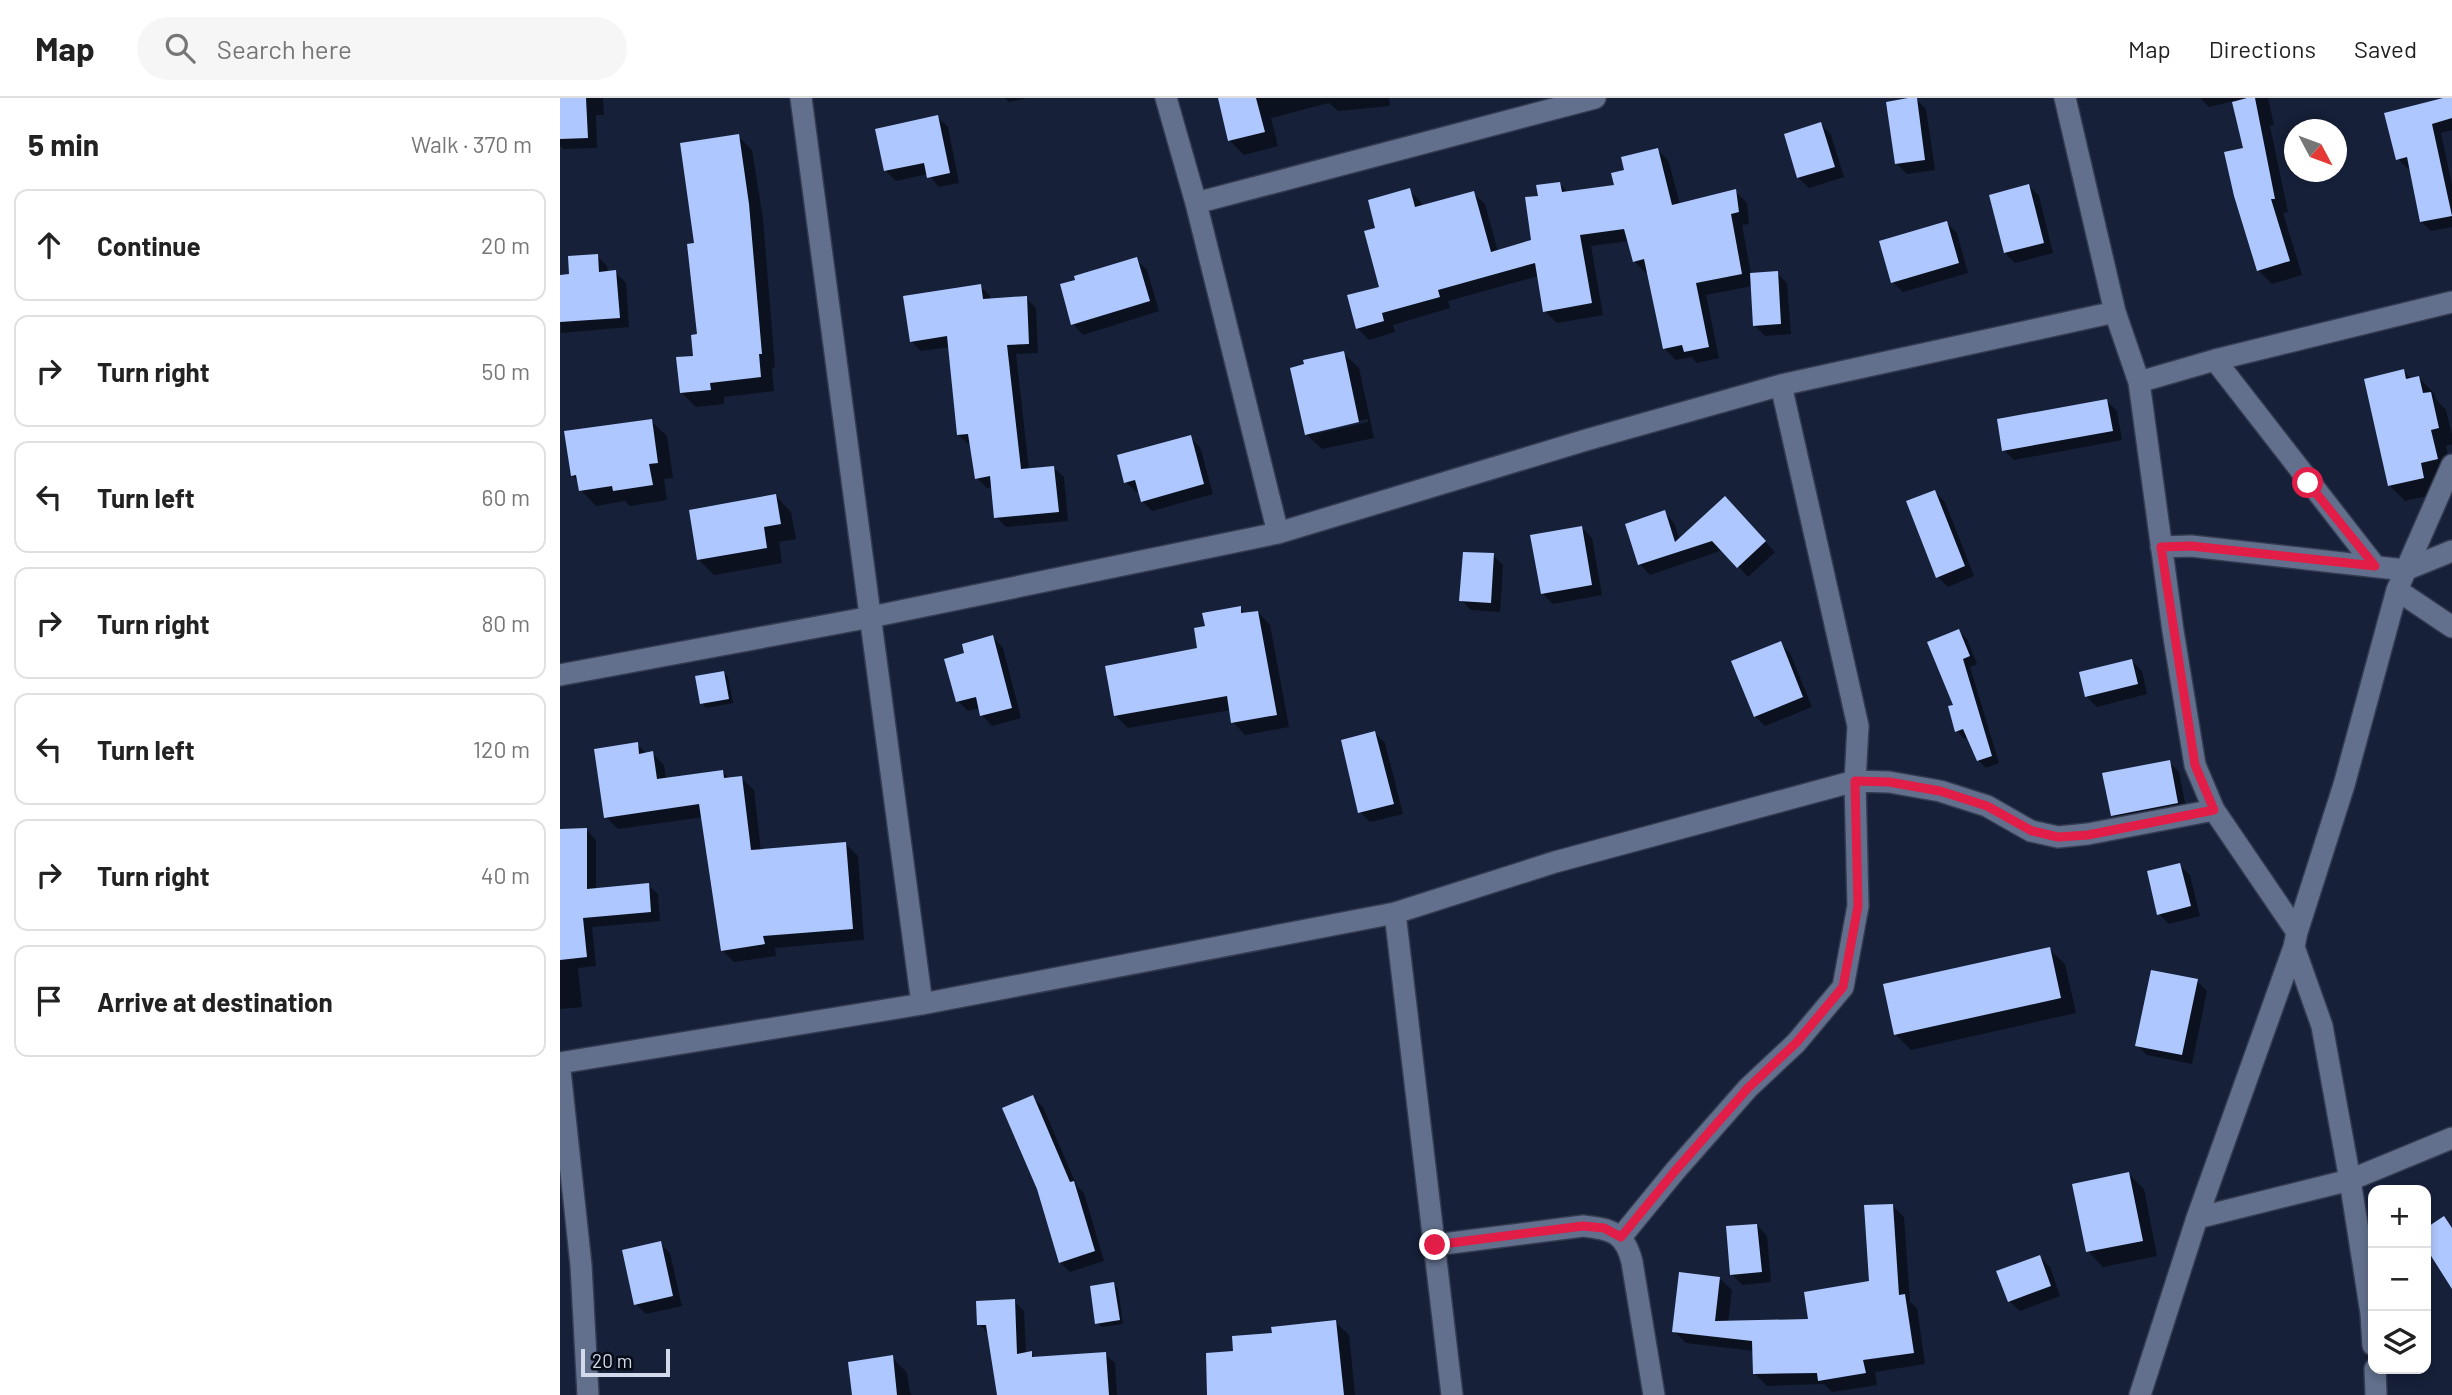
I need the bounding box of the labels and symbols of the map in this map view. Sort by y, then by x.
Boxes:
north arrow [2284,119,2347,182]
route start [2292,467,2323,498]
route end [1419,1229,1450,1260]
scale bar [581,1346,670,1378]

